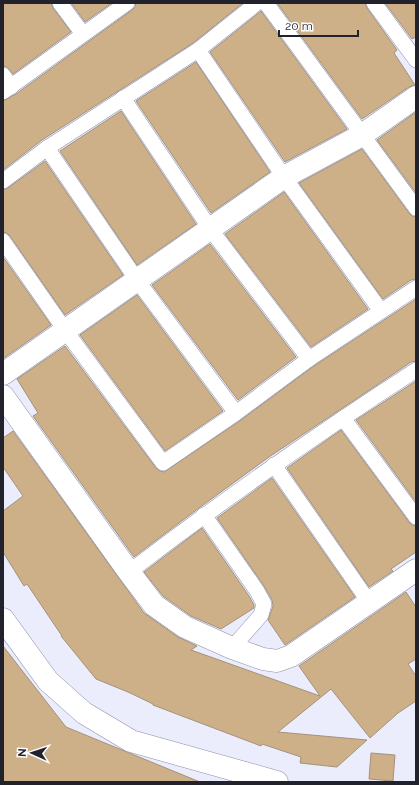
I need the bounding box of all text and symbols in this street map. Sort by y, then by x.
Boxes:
scale bar [279,12,358,38]
text: 20 m [285,19,313,33]
north arrow [12,733,52,773]
text: N [16,748,29,757]

